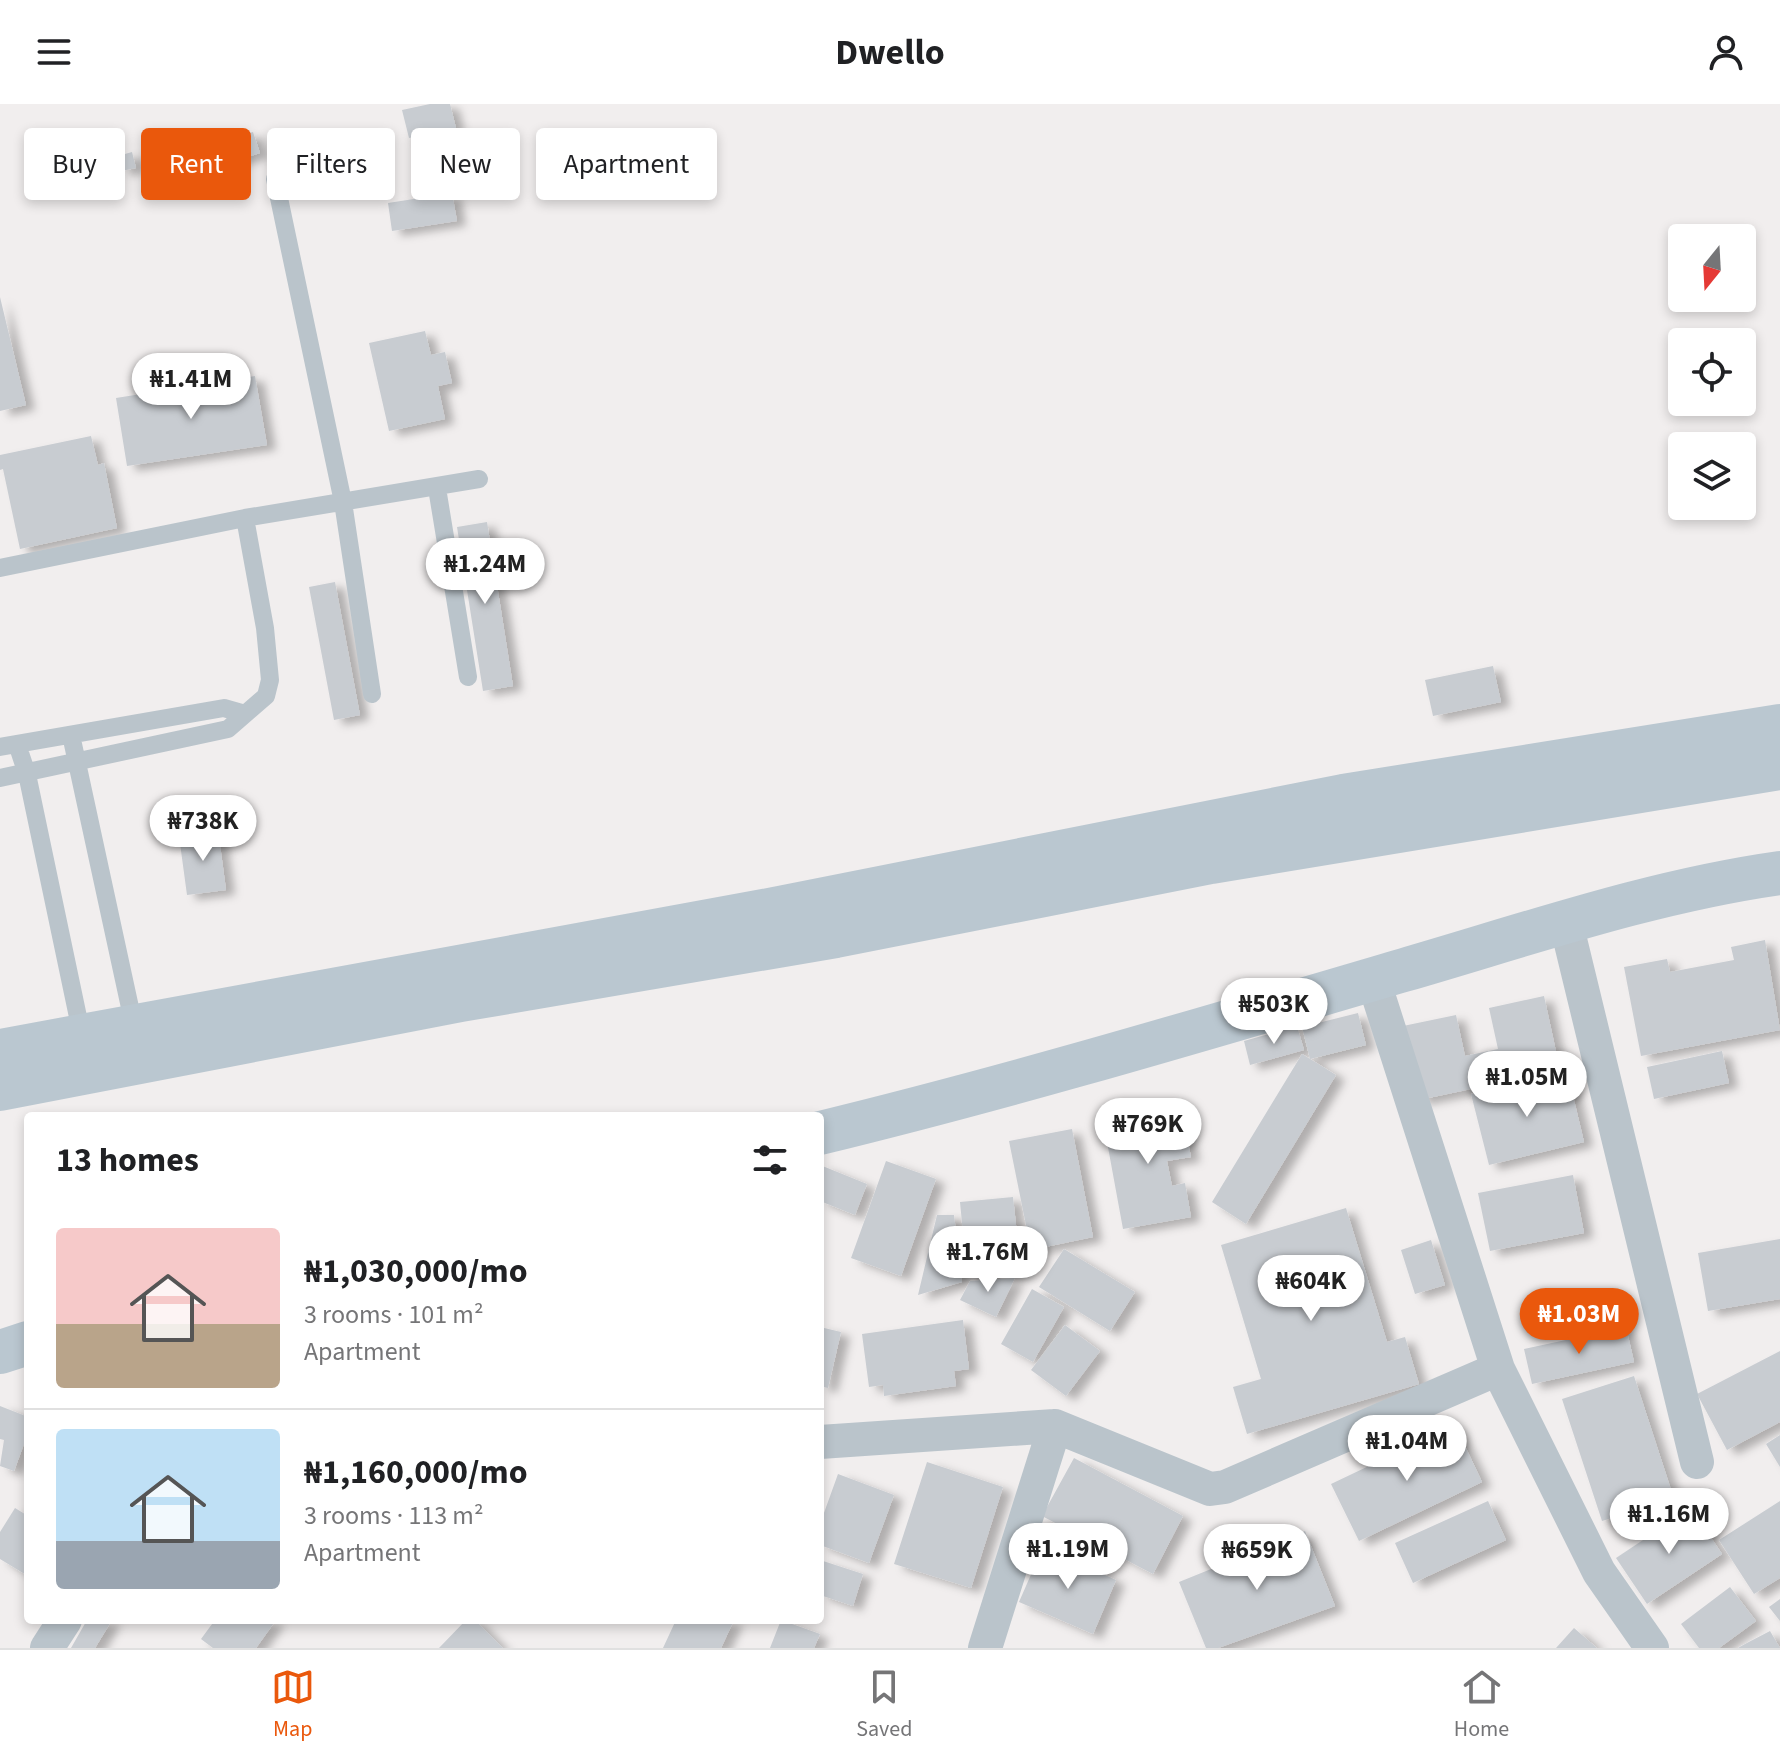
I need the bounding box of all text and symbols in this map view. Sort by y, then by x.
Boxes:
text: Dwello [835,27,945,78]
icon: menu [32,30,76,74]
icon: person [1704,30,1748,74]
chip: Buy [24,128,125,200]
chip: Rent [141,128,251,200]
chip: Filters [267,128,395,200]
chip: New [411,128,520,200]
chip: Apartment [536,128,717,200]
north arrow [1668,224,1756,312]
map controls [1668,224,1756,520]
button: locate [1668,328,1756,416]
pin: ₦1.41M [126,353,256,421]
text: ₦1.41M [150,360,232,397]
button: layers [1668,432,1756,520]
pin: ₦1.24M [420,538,550,606]
text: ₦1.24M [444,545,526,582]
pin: ₦738K [147,795,259,863]
text: ₦738K [168,802,238,839]
pin: ₦503K [1218,978,1330,1046]
text: ₦503K [1239,985,1309,1022]
pin: ₦1.05M [1462,1051,1592,1119]
text: ₦1.05M [1486,1058,1568,1095]
pin: ₦769K [1092,1098,1204,1166]
text: ₦769K [1113,1105,1183,1142]
text: 13 homes [56,1136,199,1185]
icon: filters [748,1138,792,1182]
pin: ₦1.76M [923,1226,1053,1294]
text: ₦1.76M [947,1233,1029,1270]
text: ₦1,030,000/mo [304,1247,528,1296]
pin: ₦604K [1255,1255,1367,1323]
icon: home [120,1260,216,1356]
text: ₦604K [1276,1262,1346,1299]
pin: ₦1.03M [1514,1288,1644,1356]
text: ₦1.03M [1538,1295,1620,1332]
text: 3 rooms · 101 m² [304,1296,483,1333]
text: Apartment [304,1333,421,1370]
pin: ₦1.04M [1342,1415,1472,1483]
text: ₦1.04M [1366,1422,1448,1459]
text: ₦1,160,000/mo [304,1448,528,1497]
icon: home [120,1461,216,1557]
pin: ₦1.16M [1604,1488,1734,1556]
text: ₦1.16M [1628,1495,1710,1532]
text: 3 rooms · 113 m² [304,1497,483,1534]
pin: ₦1.19M [1003,1523,1133,1591]
pin: ₦659K [1201,1524,1313,1592]
text: ₦1.19M [1027,1530,1109,1567]
text: ₦659K [1222,1531,1292,1568]
text: Apartment [304,1534,421,1571]
tab: Map [271,1665,315,1745]
tab: Saved [856,1665,912,1745]
tab: Home [1454,1665,1509,1745]

